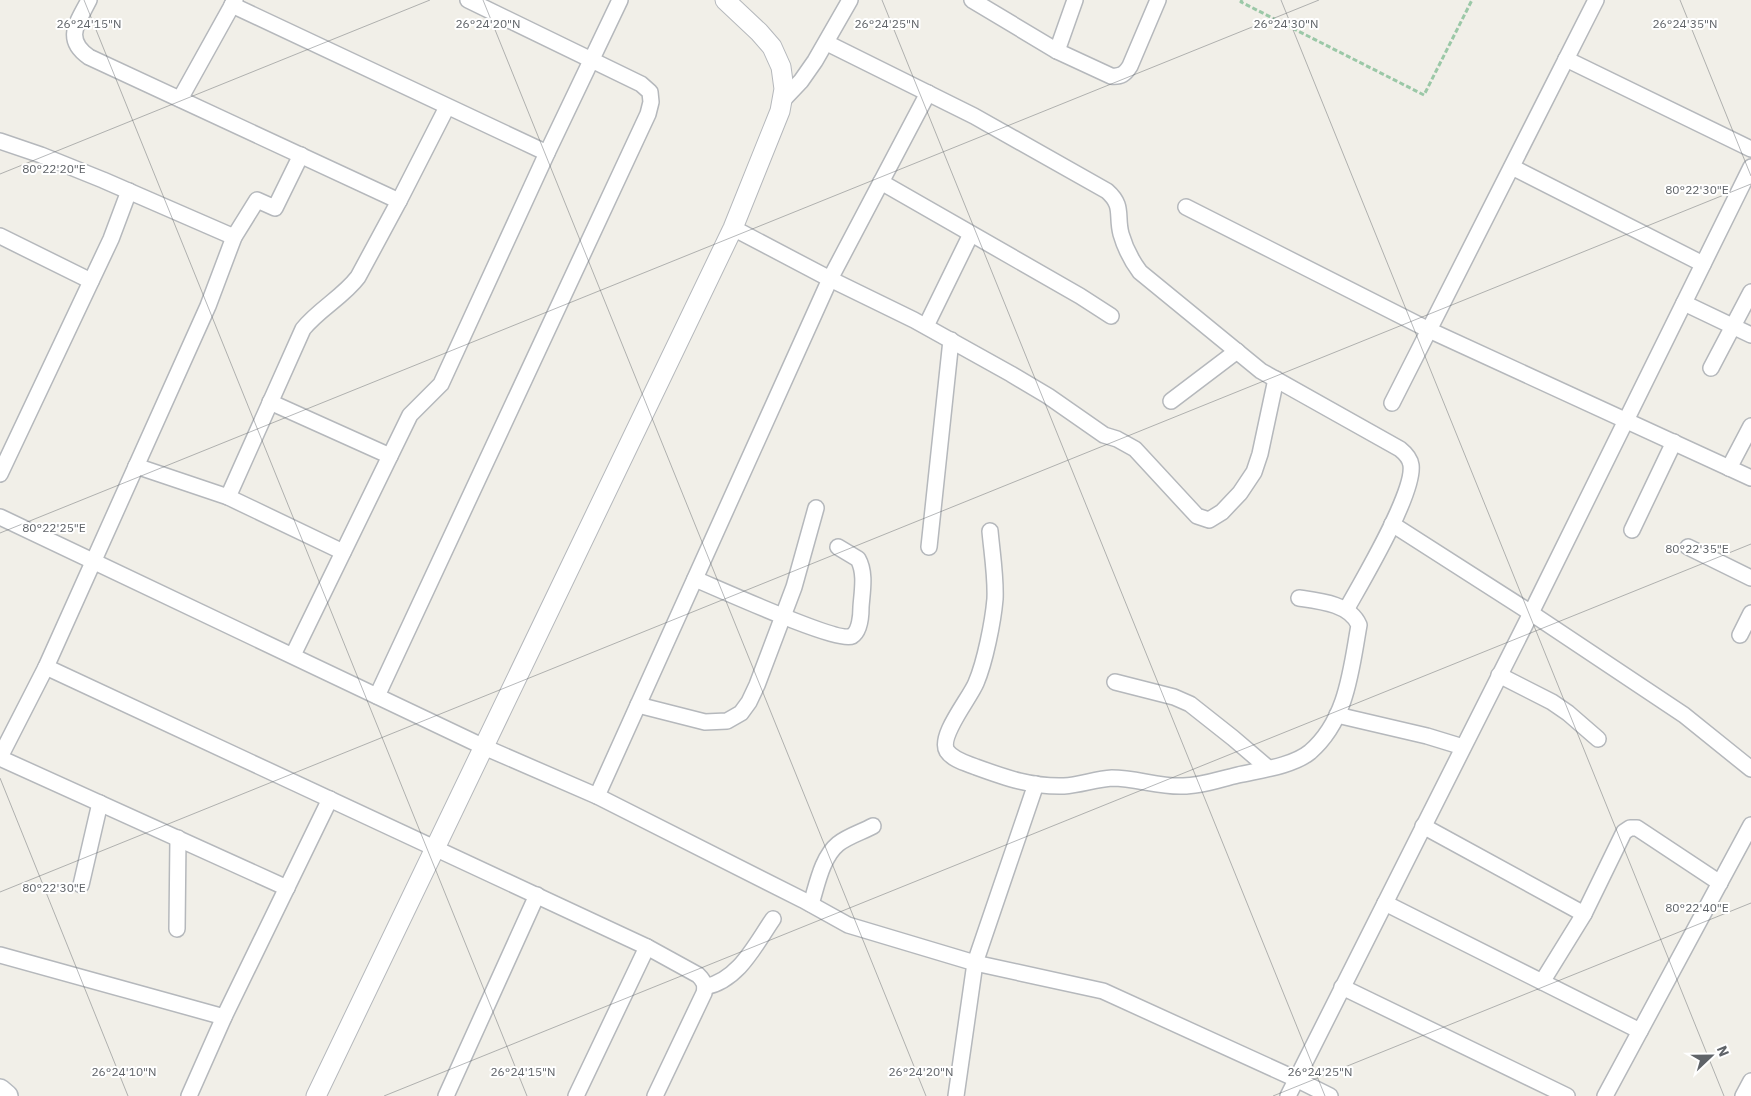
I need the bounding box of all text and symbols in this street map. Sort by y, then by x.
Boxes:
text: 26°24'15"N [56,16,122,31]
text: 26°24'20"N [455,16,521,31]
text: 26°24'25"N [854,16,920,31]
text: 26°24'30"N [1253,16,1319,31]
text: 26°24'35"N [1652,16,1718,31]
text: 80°22'20"E [22,161,86,176]
text: 80°22'30"E [1665,182,1729,197]
text: 80°22'25"E [22,520,86,535]
text: 80°22'35"E [1665,541,1729,556]
text: 80°22'30"E [22,880,86,895]
text: 80°22'40"E [1665,900,1729,915]
north arrow [1686,1031,1736,1081]
text: N [1713,1043,1733,1059]
text: 26°24'10"N [91,1064,157,1079]
text: 26°24'15"N [490,1064,556,1079]
text: 26°24'20"N [888,1064,954,1079]
text: 26°24'25"N [1287,1064,1353,1079]

